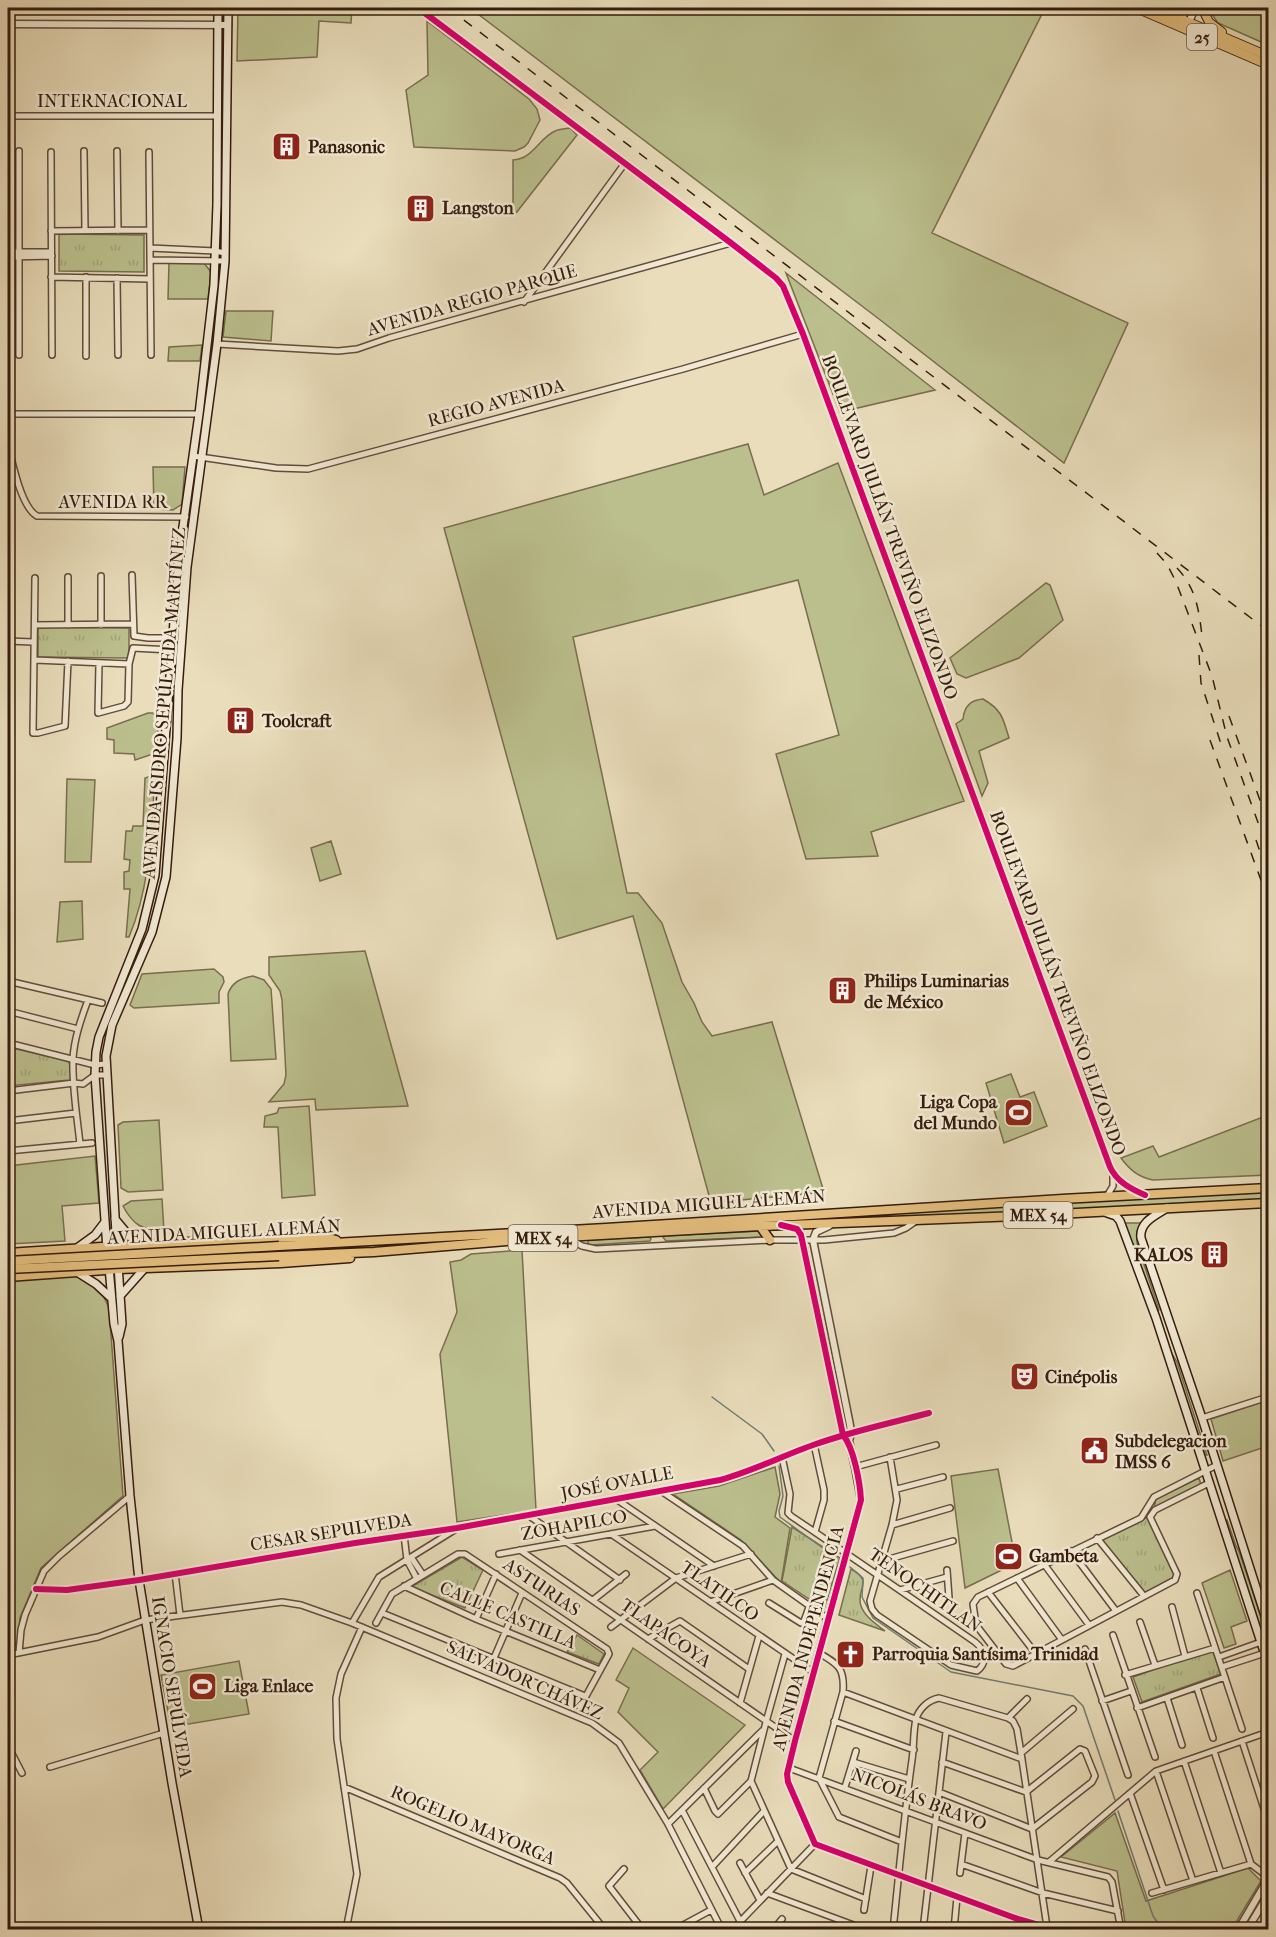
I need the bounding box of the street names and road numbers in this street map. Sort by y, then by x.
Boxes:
road number: 25 [1187,24,1217,50]
street label: INTERNACIONAL [37,91,187,112]
street label: AVENIDA REGIO PARQUE [364,260,580,341]
street label: BOULEVARD JULIÁN TREVIÑO ELIZONDO [817,351,963,703]
street label: REGIO AVENIDA [425,375,567,432]
street label: AVENIDA RR [58,492,168,513]
street label: AVENIDA ISIDRO SEPÚLVEDA MARTÍNEZ [138,526,190,881]
street label: BOULEVARD JULIÁN TREVIÑO ELIZONDO [985,807,1131,1159]
street label: AVENIDA MIGUEL ALEMÁN [591,1185,827,1223]
road number: MEX 54 [1004,1202,1072,1228]
street label: AVENIDA MIGUEL ALEMÁN [106,1215,342,1249]
road number: MEX 54 [508,1225,578,1251]
street label: JOSÉ OVALLE [557,1461,675,1505]
street label: ZOHAPILCO [520,1506,629,1545]
street label: CESAR SEPULVEDA [249,1509,414,1556]
street label: AVENIDA INDEPENDENCIA [768,1523,849,1754]
street label: TENOCHITLAN [864,1544,985,1637]
street label: ASTURIAS [498,1554,584,1621]
street label: TLATILCO [676,1557,763,1626]
street label: CALLE CASTILLA [436,1577,579,1654]
street label: TLAPACOYA [616,1594,715,1673]
street label: IGNACIO SEPÚLVEDA [147,1595,197,1780]
street label: SALVADOR CHÁVEZ [443,1636,607,1724]
street label: NICOLÁS BRAVO [848,1763,990,1835]
street label: ROGELIO MAYORGA [387,1781,559,1870]

